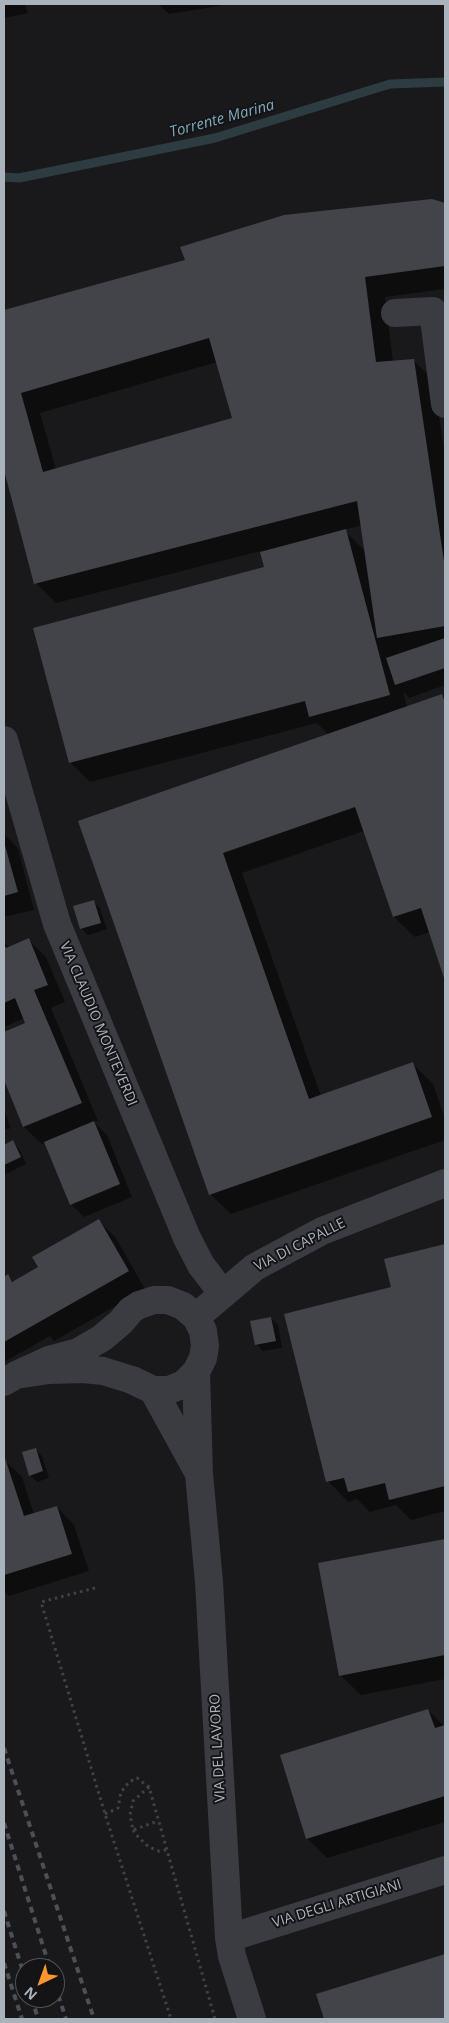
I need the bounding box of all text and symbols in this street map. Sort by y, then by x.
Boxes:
water label: Torrente Marina [167,96,277,142]
street label: VIA CLAUDIO MONTEVERDI [56,939,140,1109]
street label: VIA DI CAPALLE [252,1215,348,1275]
street label: VIA DEL LAVORO [207,1693,229,1803]
street label: VIA DEGLI ARTIGIANI [270,1876,404,1932]
north arrow [15,1958,65,2008]
text: N [20,1983,41,2005]

